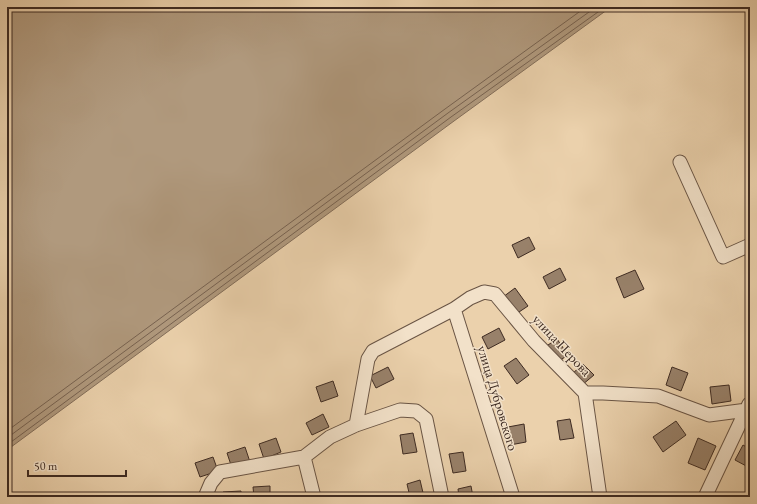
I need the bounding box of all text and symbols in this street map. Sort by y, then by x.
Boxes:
street label: улица Перова [529,310,596,380]
street label: улица Дубровского [473,343,523,453]
scale bar [28,452,126,478]
text: 50 m [34,458,58,474]

